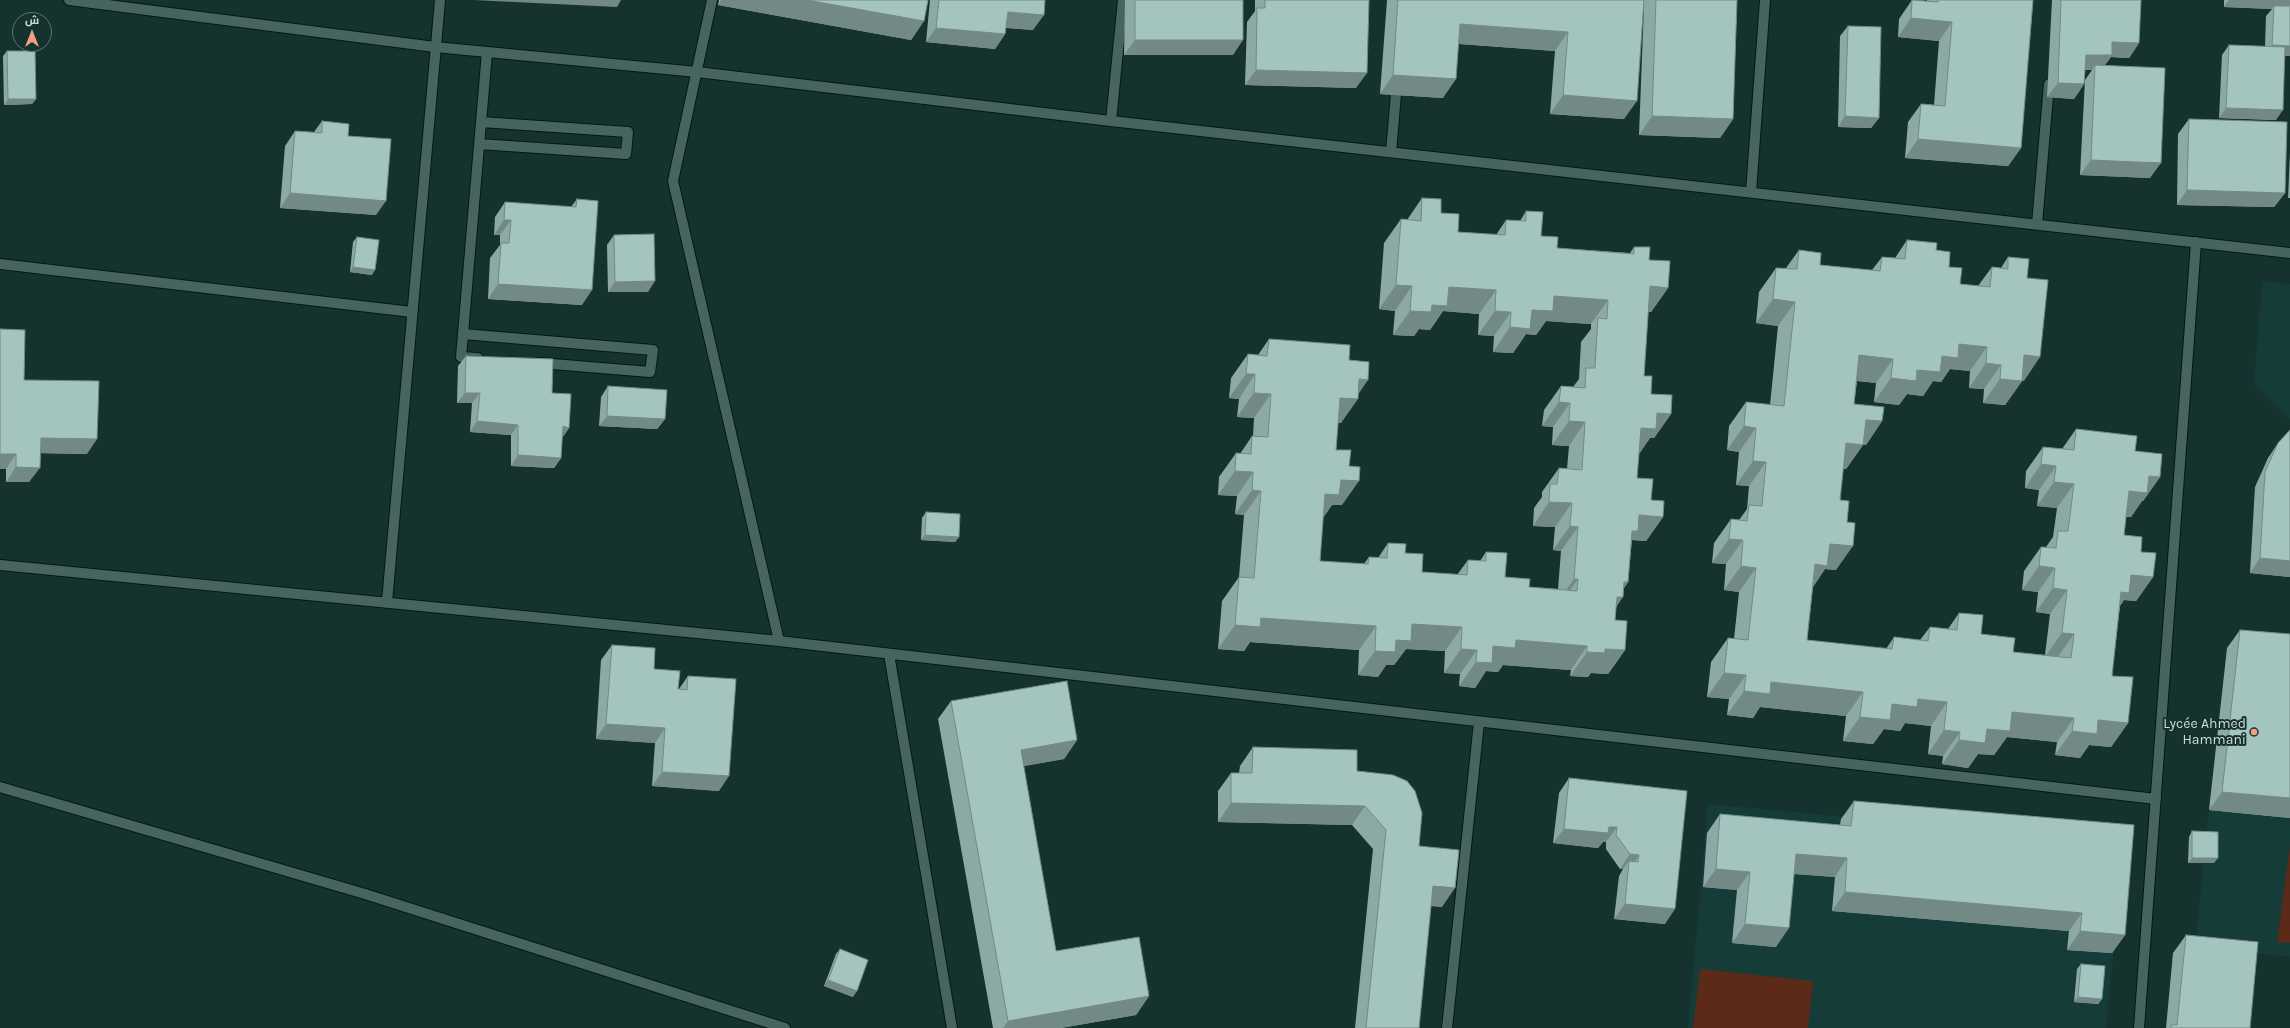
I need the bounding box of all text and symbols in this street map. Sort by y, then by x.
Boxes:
north arrow [12,12,52,52]
text: ش [25,14,39,27]
place label: Lycée Ahmed Hammani [2163,716,2246,748]
marker: Lycée Ahmed Hammani [2249,727,2259,737]

